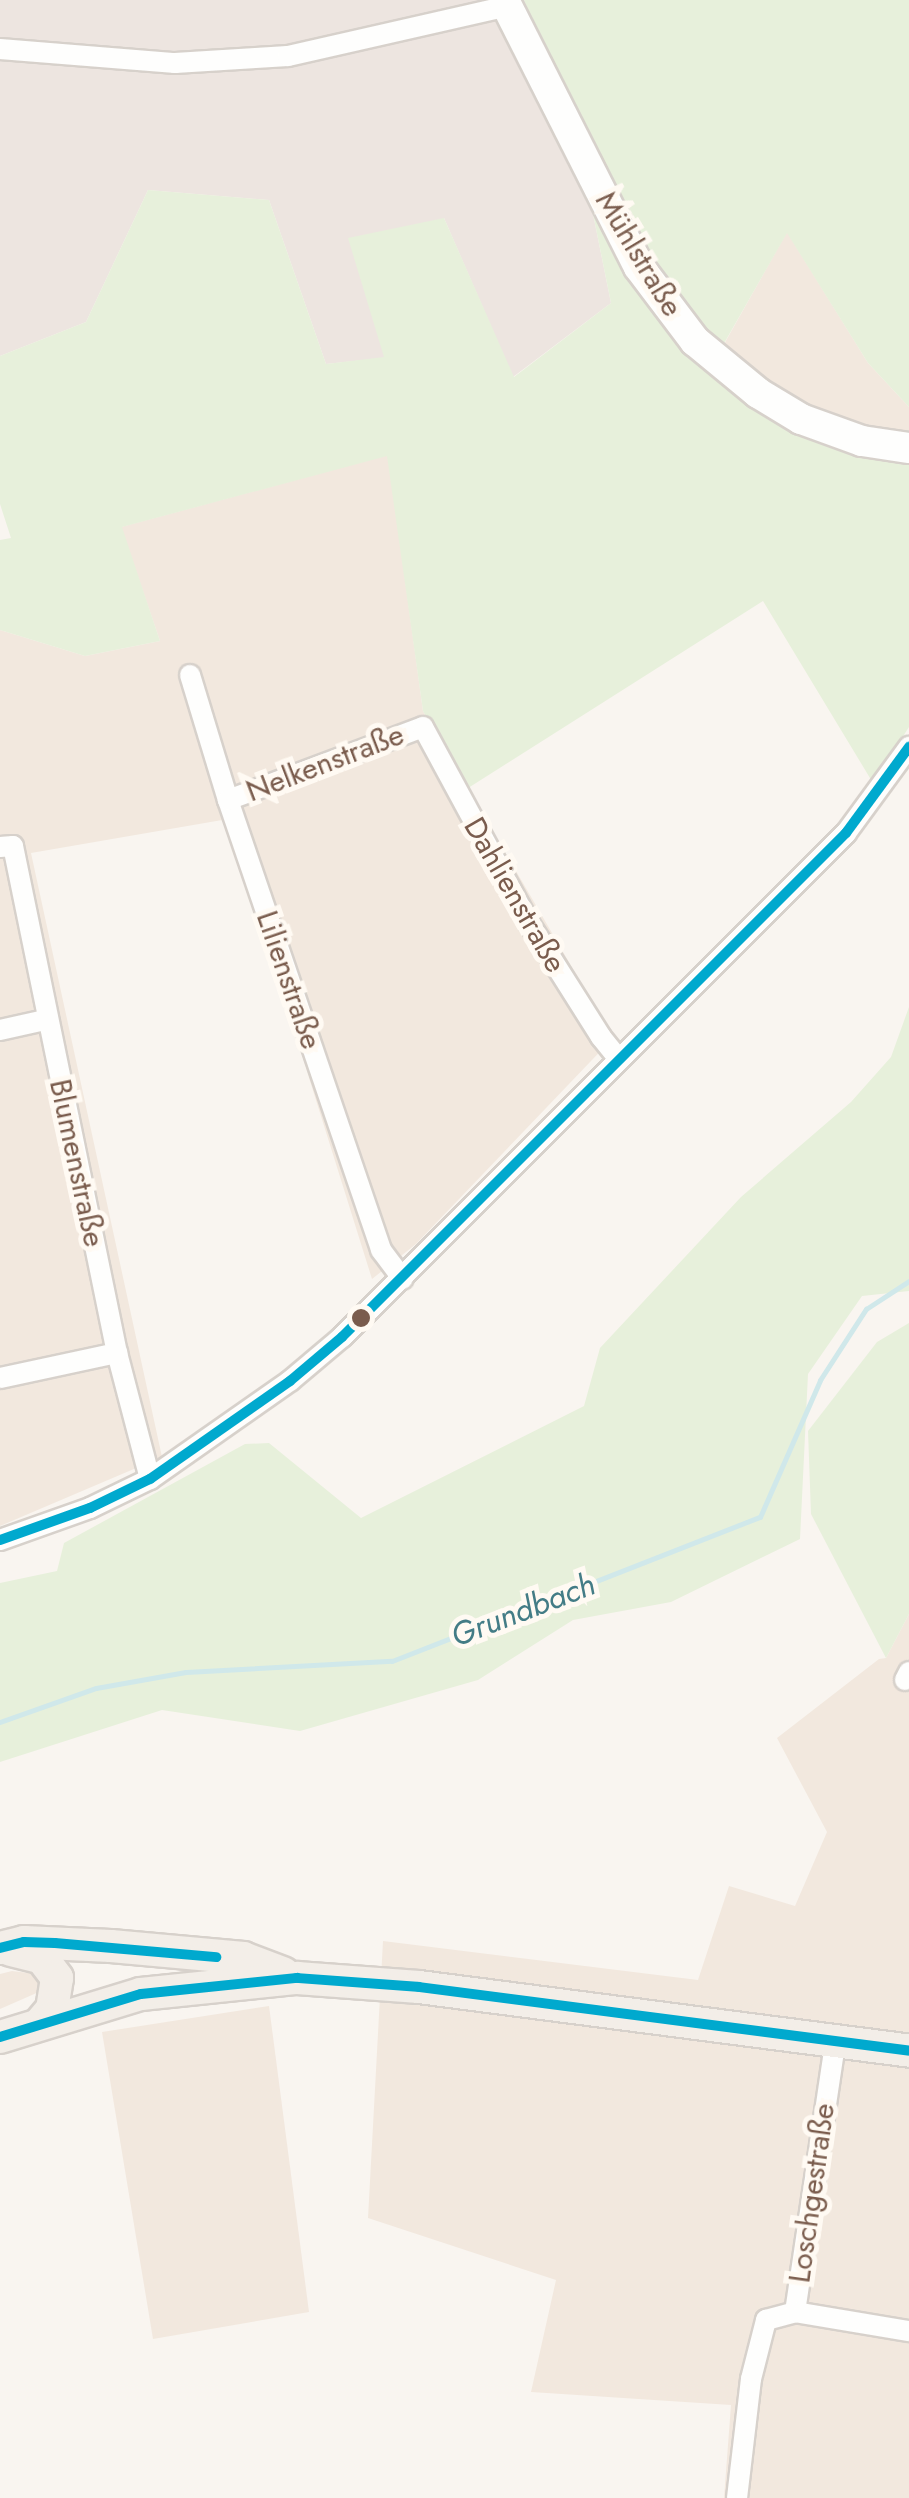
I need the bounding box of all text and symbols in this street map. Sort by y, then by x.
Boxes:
street label: Mühlstraße [588,185,690,323]
street label: Nelkenstraße [241,716,409,810]
street label: Dahlienstraße [456,811,574,979]
street label: Lilienstraße [249,906,329,1054]
street label: Blumenstraße [42,1076,112,1250]
unlabelled marker [351,1308,371,1328]
water label: Grundbach [445,1565,601,1655]
street label: Loschgestraße [782,2101,842,2285]

